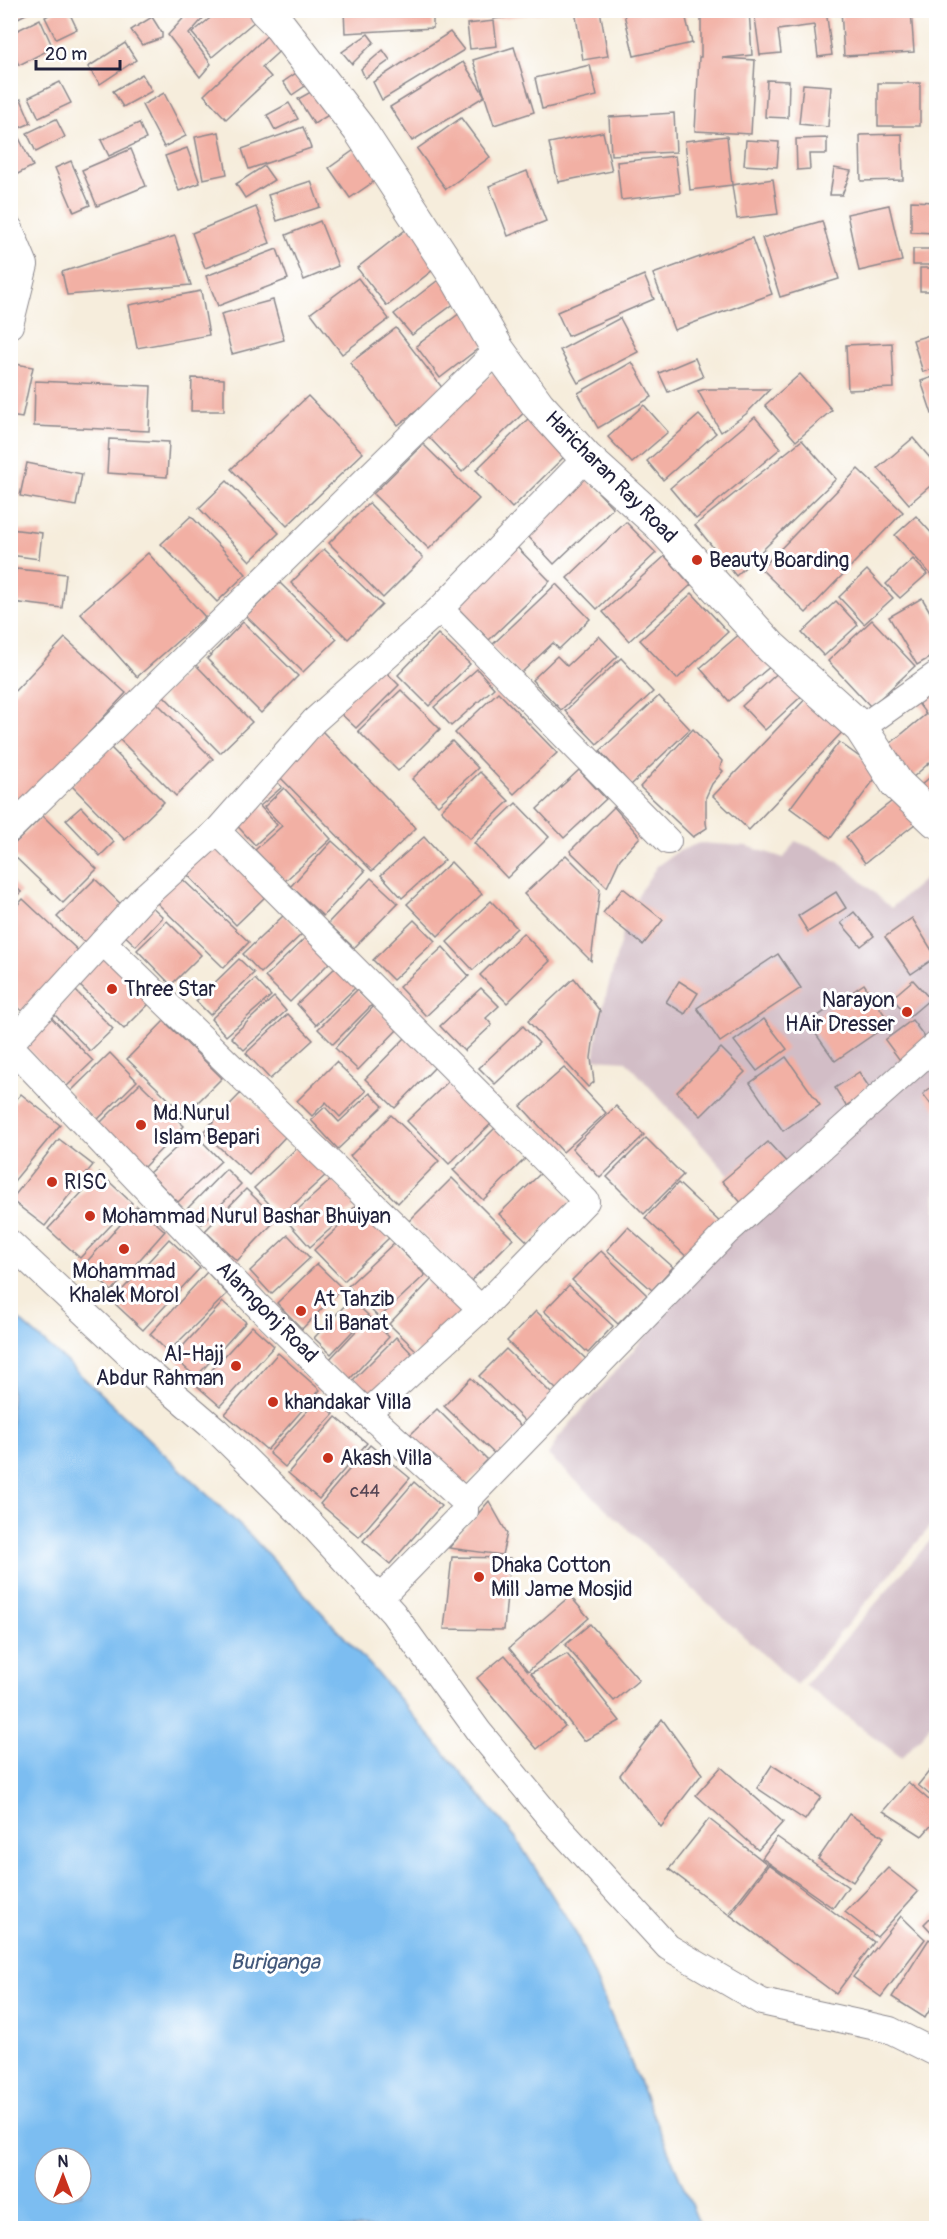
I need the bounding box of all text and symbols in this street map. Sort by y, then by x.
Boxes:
scale bar [36,33,120,71]
text: 20 m [45,43,87,66]
street label: Haricharan Ray Road [539,405,683,549]
place label: Beauty Boarding [709,547,849,574]
marker: Beauty Boarding [690,553,704,567]
place label: Three Star [124,976,216,1003]
marker: Three Star [105,982,119,996]
place label: Narayon HAir Dresser [785,987,896,1038]
marker: Narayon HAir Dresser [900,1005,914,1019]
place label: Md.Nurul Islam Bepari [153,1100,260,1151]
marker: Md.Nurul Islam Bepari [134,1118,148,1132]
place label: RISC [64,1169,107,1196]
marker: RISC [45,1175,59,1189]
place label: Mohammad Nurul Bashar Bhuiyan [102,1203,391,1230]
marker: Mohammad Nurul Bashar Bhuiyan [83,1209,97,1223]
marker: Mohammad Khalek Morol [117,1242,131,1256]
street label: Alamgonj Road [210,1255,324,1369]
place label: Mohammad Khalek Morol [69,1258,179,1309]
place label: At Tahzib Lil Banat [313,1286,395,1337]
marker: At Tahzib Lil Banat [294,1304,308,1318]
place label: Al-Hajj Abdur Rahman [96,1341,224,1392]
marker: Al-Hajj Abdur Rahman [229,1359,243,1373]
place label: khandakar Villa [285,1389,411,1416]
marker: khandakar Villa [266,1395,280,1409]
place label: Akash Villa [340,1445,432,1472]
marker: Akash Villa [321,1451,335,1465]
house number: c44 [350,1480,381,1503]
place label: Dhaka Cotton Mill Jame Mosjid [491,1552,632,1603]
marker: Dhaka Cotton Mill Jame Mosjid [472,1570,486,1584]
water label: Buriganga [230,1948,322,1976]
north arrow [33,2146,93,2206]
text: N [58,2152,69,2172]

